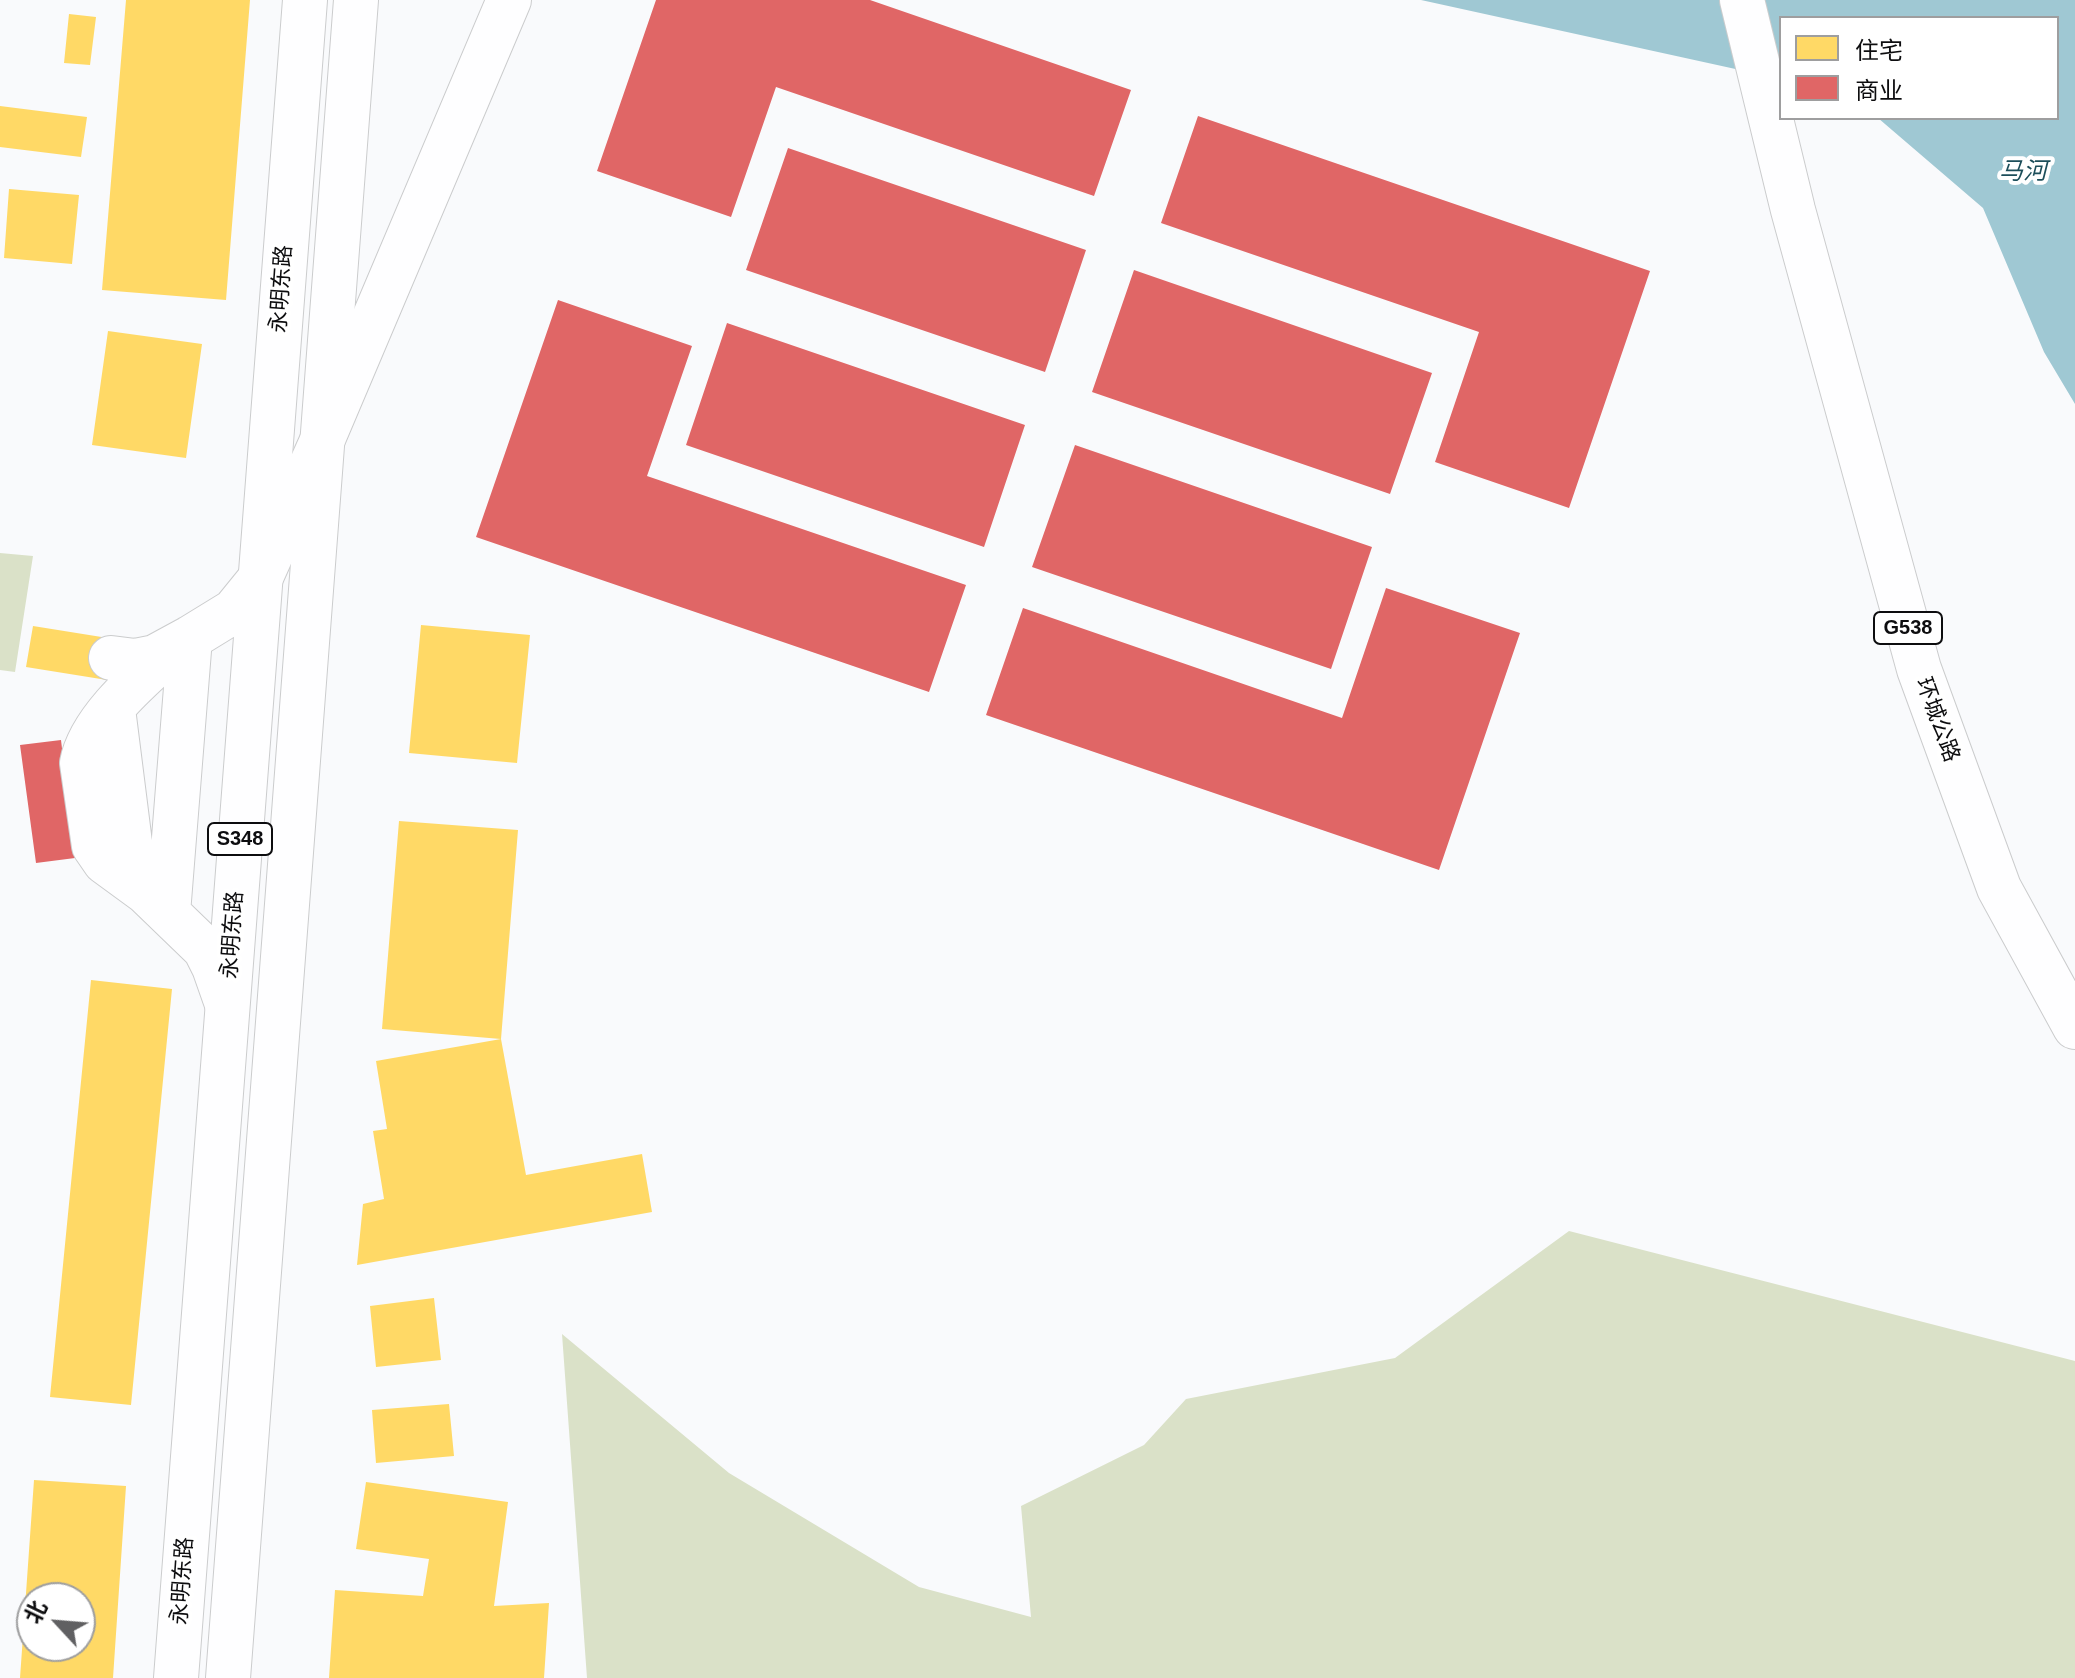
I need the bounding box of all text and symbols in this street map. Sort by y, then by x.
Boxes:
legend [1779,16,2059,120]
text: 住宅 [1855,37,1903,64]
text: 商业 [1855,77,1903,104]
water label: 马河 [1999,158,2047,186]
street label: 永明东路 [266,244,298,334]
road number: G538 [1874,612,1942,644]
street label: 环城公路 [1910,674,1964,766]
road number: S348 [208,823,272,855]
street label: 永明东路 [217,890,249,980]
street label: 永明东路 [167,1536,199,1626]
north arrow [16,1582,96,1662]
text: 北 [20,1597,52,1628]

